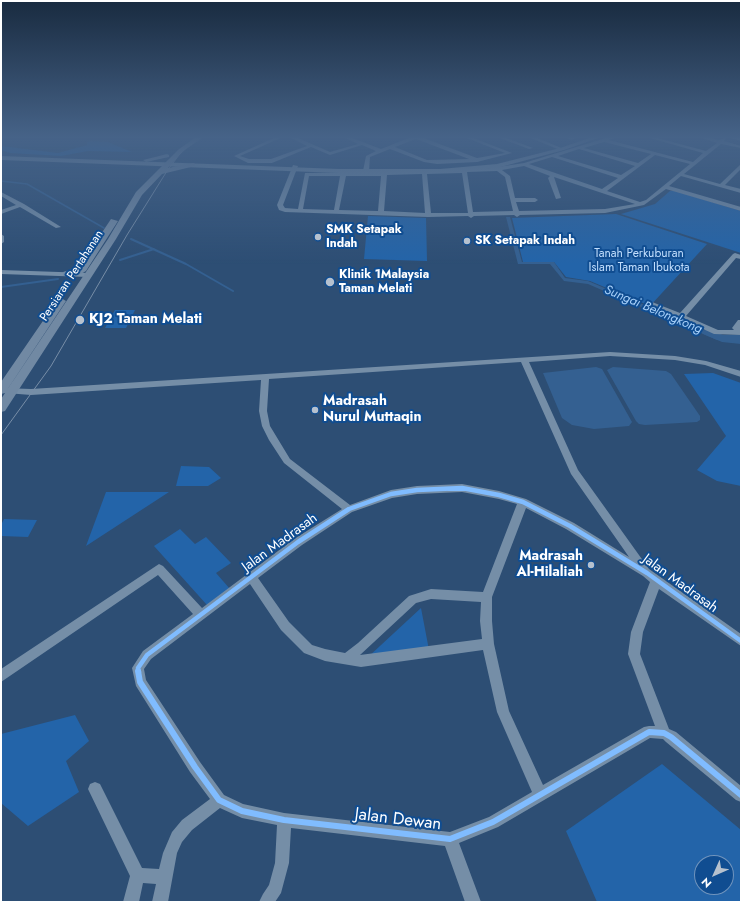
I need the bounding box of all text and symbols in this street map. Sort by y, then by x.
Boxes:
place label: SMK Setapak Indah [326,223,402,251]
street label: Persiaran Pertahanan [37,228,107,324]
marker: SMK Setapak Indah [313,232,323,242]
place label: SK Setapak Indah [475,234,575,248]
marker: SK Setapak Indah [462,236,472,246]
park label: Tanah Perkuburan Islam Taman Ibukota [589,247,689,275]
place label: Klinik 1Malaysia Taman Melati [339,268,429,296]
marker: Klinik 1Malaysia Taman Melati [324,276,336,288]
water label: Sungai Belongkong [602,282,704,338]
place label: KJ2 Taman Melati [89,312,202,328]
marker: KJ2 Taman Melati [74,314,86,326]
place label: Madrasah Nurul Muttaqin [323,394,421,426]
marker: Madrasah Nurul Muttaqin [310,405,320,415]
street label: Jalan Madrasah [239,510,321,576]
place label: Madrasah Al-Hilaliah [516,549,583,582]
street label: Jalan Madrasah [639,551,721,617]
marker: Madrasah Al-Hilaliah [586,560,596,570]
street label: Jalan Dewan [354,805,442,835]
north arrow [694,855,734,895]
text: N [697,874,715,892]

